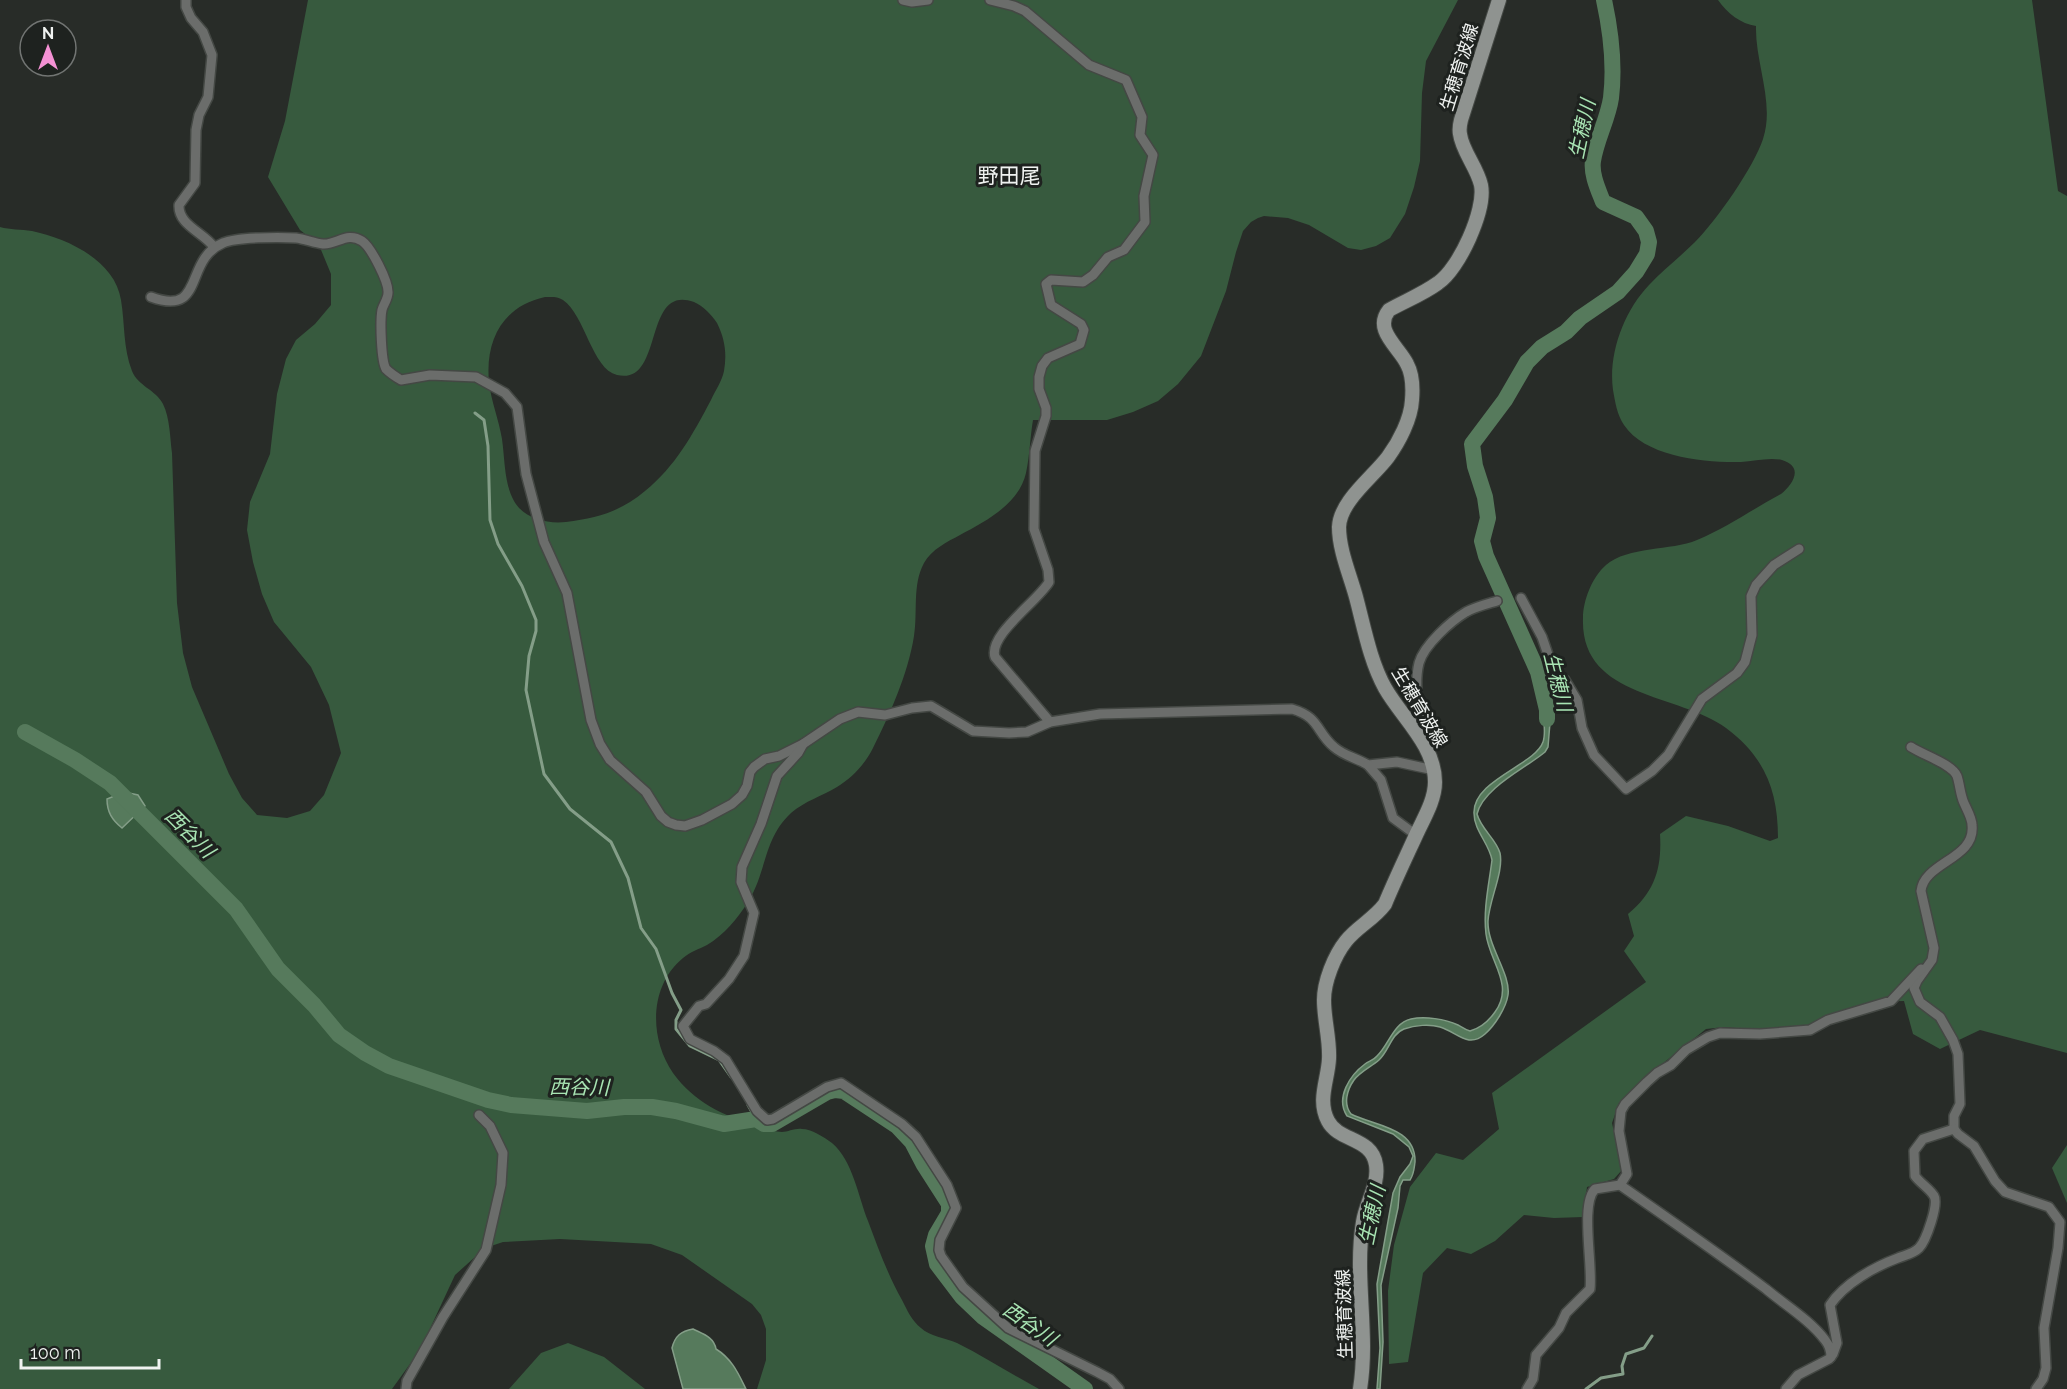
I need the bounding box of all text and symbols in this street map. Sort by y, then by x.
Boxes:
north arrow [18,18,78,78]
street label: 生穂育波線 [1436,21,1482,113]
text: N [42,24,54,43]
water label: 生穂川 [1564,95,1600,161]
district label: 野田尾 [978,163,1041,188]
water label: 生穂川 [1539,650,1577,716]
street label: 生穂育波線 [1388,663,1452,751]
water label: 西谷川 [160,803,221,864]
water label: 西谷川 [549,1074,611,1100]
water label: 生穂川 [1354,1181,1390,1247]
street label: 生穂育波線 [1332,1269,1356,1359]
water label: 西谷川 [999,1297,1063,1352]
scale bar [21,1332,159,1370]
text: 100 m [30,1342,81,1363]

